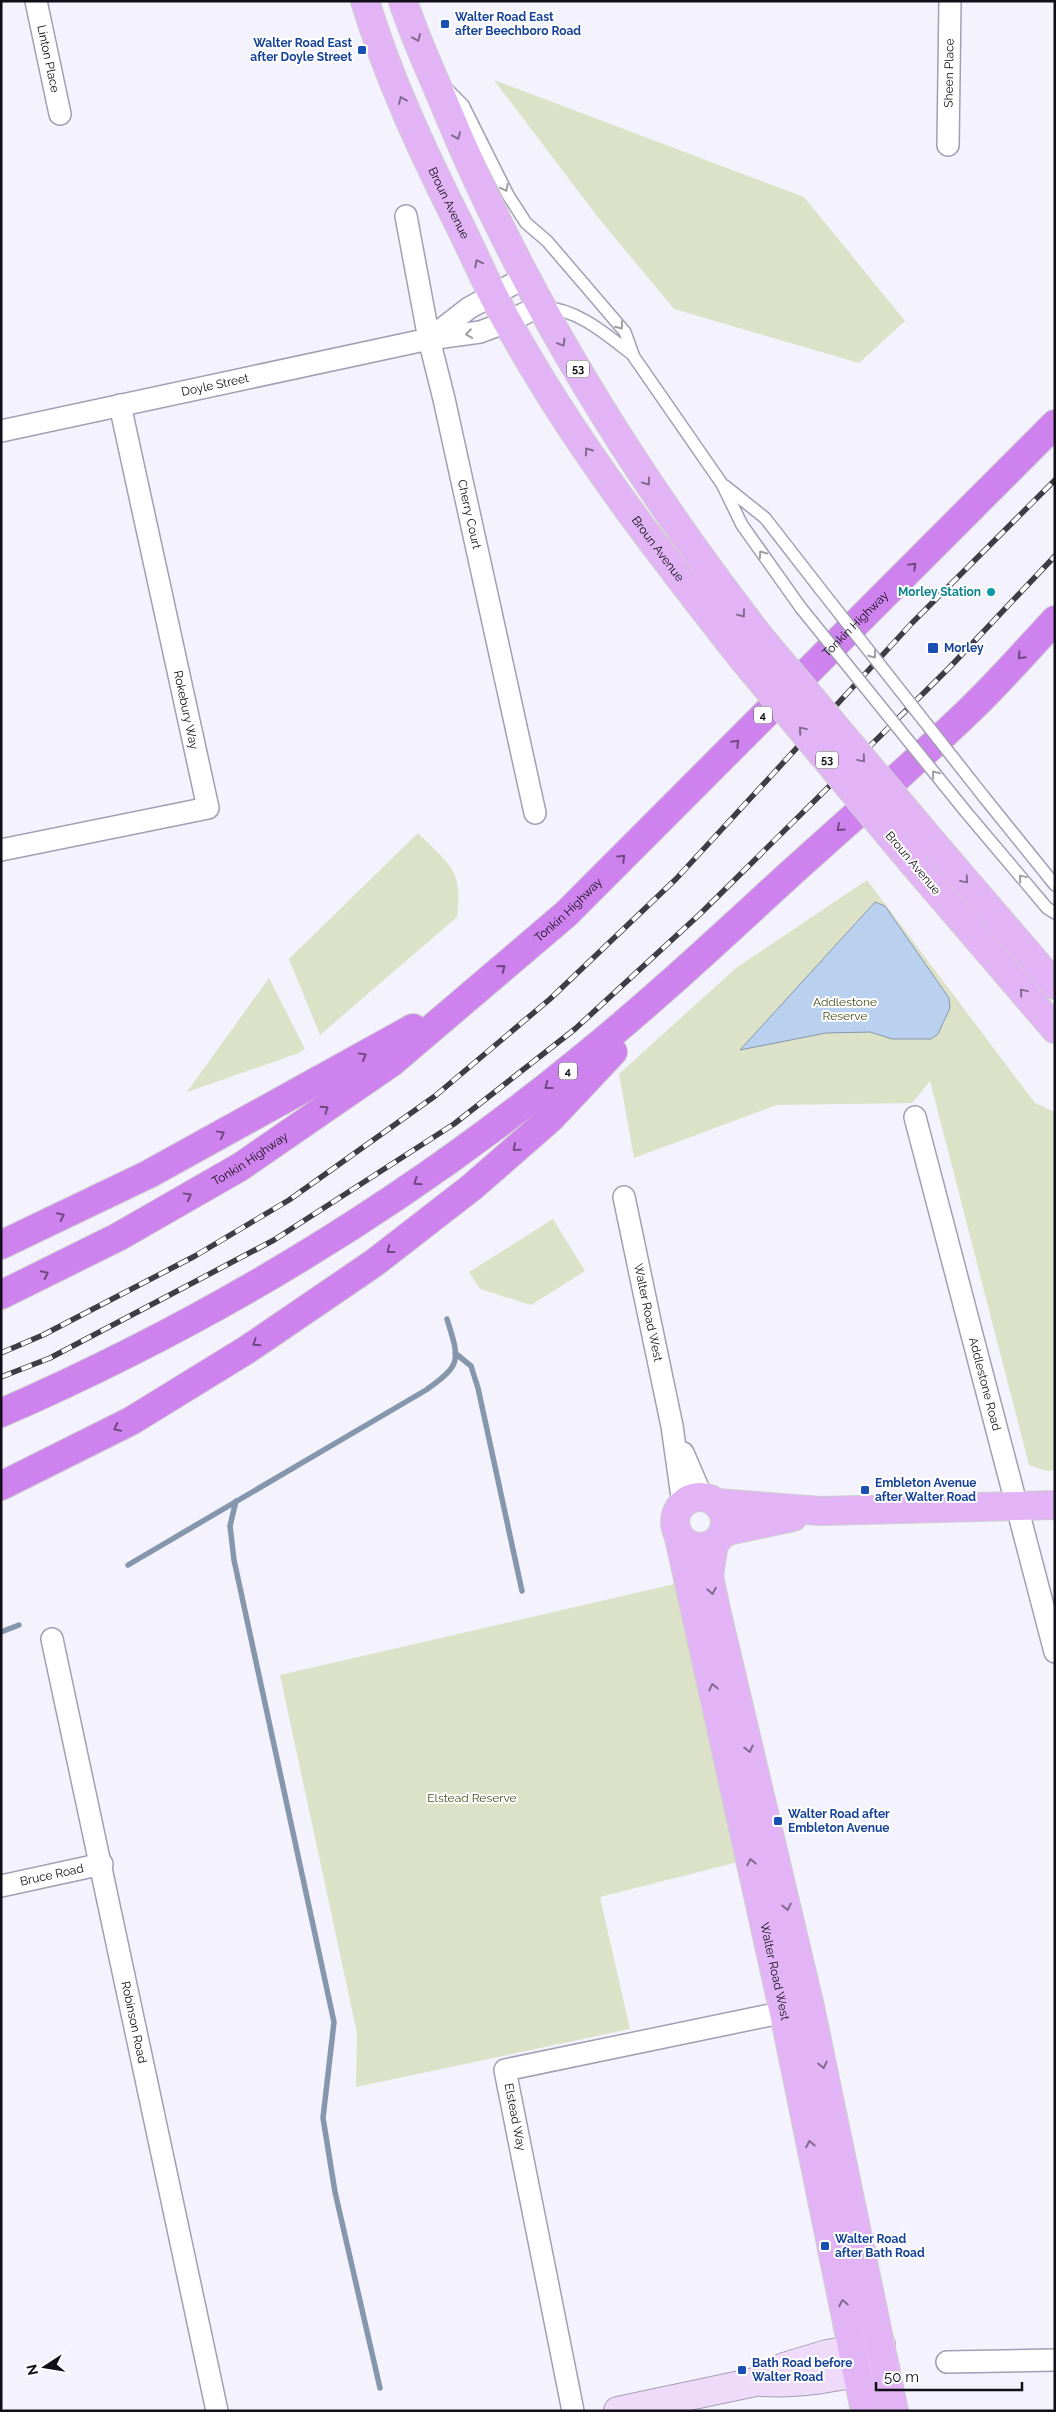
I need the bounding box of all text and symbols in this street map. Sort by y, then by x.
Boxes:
place label: Walter Road East after Beechboro Road [455,10,581,38]
marker: Walter Road East after Beechboro Road [439,18,451,30]
street label: Linton Place [34,24,62,94]
one-way arrow [411,34,421,42]
place label: Walter Road East after Doyle Street [250,36,352,64]
street label: Sheen Place [942,38,956,108]
marker: Walter Road East after Doyle Street [356,44,368,56]
one-way arrow [397,96,408,105]
one-way arrow [451,131,462,140]
street label: Broun Avenue [425,165,472,241]
one-way arrow [499,183,509,192]
one-way arrow [474,259,484,268]
one-way arrow [614,320,622,329]
one-way arrow [464,328,473,338]
one-way arrow [556,338,566,347]
road number: 53 [567,360,589,378]
street label: Doyle Street [180,371,250,399]
one-way arrow [585,448,594,457]
one-way arrow [641,476,650,486]
street label: Cherry Court [455,478,484,550]
street label: Broun Avenue [629,513,687,584]
one-way arrow [760,551,768,560]
one-way arrow [907,563,916,572]
place label: Morley Station [898,585,981,599]
marker: Morley Station [985,586,997,598]
street label: Tonkin Highway [819,588,891,660]
one-way arrow [736,608,745,618]
marker: Morley [926,641,940,655]
place label: Morley [944,641,984,655]
one-way arrow [867,650,876,659]
one-way arrow [1018,650,1027,659]
street label: Rokebury Way [171,669,201,751]
road number: 4 [754,706,772,724]
one-way arrow [800,727,808,736]
one-way arrow [730,739,739,748]
road number: 53 [816,752,838,768]
one-way arrow [856,753,865,762]
one-way arrow [933,771,941,780]
one-way arrow [837,822,846,831]
street label: Broun Avenue [883,829,943,897]
one-way arrow [616,855,625,864]
one-way arrow [959,874,967,883]
street label: Tonkin Highway [532,875,605,945]
one-way arrow [1019,875,1027,884]
one-way arrow [497,965,506,974]
one-way arrow [1021,989,1029,998]
park label: Addlestone Reserve [813,995,877,1023]
one-way arrow [358,1052,367,1062]
road number: 4 [559,1062,577,1080]
one-way arrow [544,1080,554,1089]
one-way arrow [319,1106,329,1115]
street label: Tonkin Highway [210,1129,291,1188]
one-way arrow [216,1131,225,1141]
one-way arrow [513,1143,522,1151]
one-way arrow [413,1176,423,1185]
one-way arrow [182,1192,191,1202]
one-way arrow [56,1212,65,1223]
one-way arrow [386,1245,395,1254]
street label: Walter Road West [631,1262,665,1363]
one-way arrow [40,1270,49,1280]
street label: Addlestone Road [966,1336,1004,1432]
one-way arrow [252,1337,262,1346]
one-way arrow [114,1422,123,1432]
place label: Embleton Avenue after Walter Road [875,1476,977,1504]
marker: Embleton Avenue after Walter Road [859,1484,871,1496]
one-way arrow [707,1586,717,1595]
one-way arrow [708,1682,718,1691]
one-way arrow [743,1744,754,1753]
park label: Elstead Reserve [427,1791,517,1805]
place label: Walter Road after Embleton Avenue [788,1807,890,1835]
marker: Walter Road after Embleton Avenue [772,1815,784,1827]
one-way arrow [746,1858,757,1867]
street label: Bruce Road [19,1861,85,1889]
one-way arrow [781,1903,792,1912]
street label: Walter Road West [757,1921,792,2022]
street label: Robinson Road [118,1980,150,2065]
one-way arrow [817,2061,827,2070]
street label: Elstead Way [502,2082,529,2153]
one-way arrow [806,2139,816,2148]
place label: Walter Road after Bath Road [835,2232,925,2260]
marker: Walter Road after Bath Road [819,2240,831,2252]
one-way arrow [838,2299,848,2308]
north arrow [20,2342,70,2392]
place label: Bath Road before Walter Road [752,2356,852,2384]
scale bar [876,2360,1022,2392]
text: N [23,2363,41,2377]
marker: Bath Road before Walter Road [736,2364,748,2376]
text: 50 m [884,2368,919,2386]

